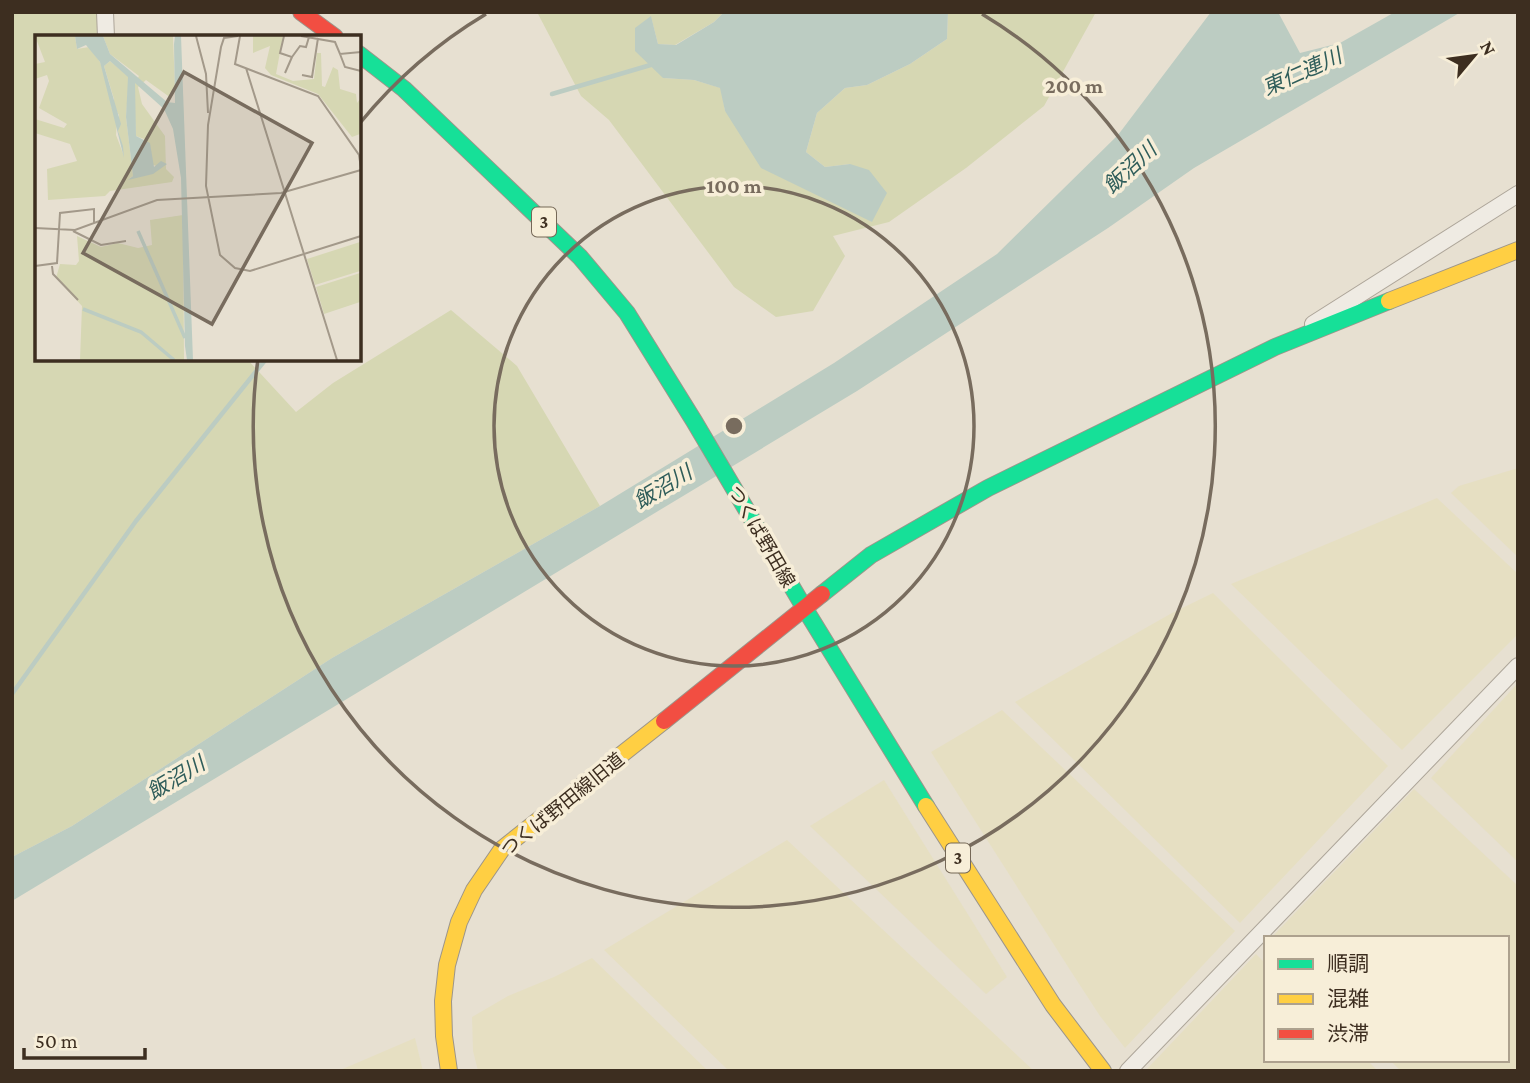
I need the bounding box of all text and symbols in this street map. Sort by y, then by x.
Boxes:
north arrow [1439,21,1509,91]
inset map [35,35,360,360]
text: N [1476,37,1501,59]
water label: 東仁連川 [1259,43,1347,100]
text: 200 m [1045,74,1103,98]
water label: 飯沼川 [1099,136,1163,198]
text: 100 m [706,174,762,198]
road number: 3 [532,208,556,236]
centre of rings [722,414,746,438]
water label: 飯沼川 [630,459,698,514]
street label: つくば野田線 [724,482,799,591]
street label: つくば野田線旧道 [497,748,628,860]
water label: 飯沼川 [143,750,211,805]
road number: 3 [946,844,970,872]
legend [1264,936,1509,1062]
text: 順調 [1327,952,1369,976]
text: 混雑 [1327,987,1369,1011]
scale bar [24,1016,145,1060]
text: 渋滞 [1327,1022,1369,1046]
text: 50 m [35,1029,78,1053]

